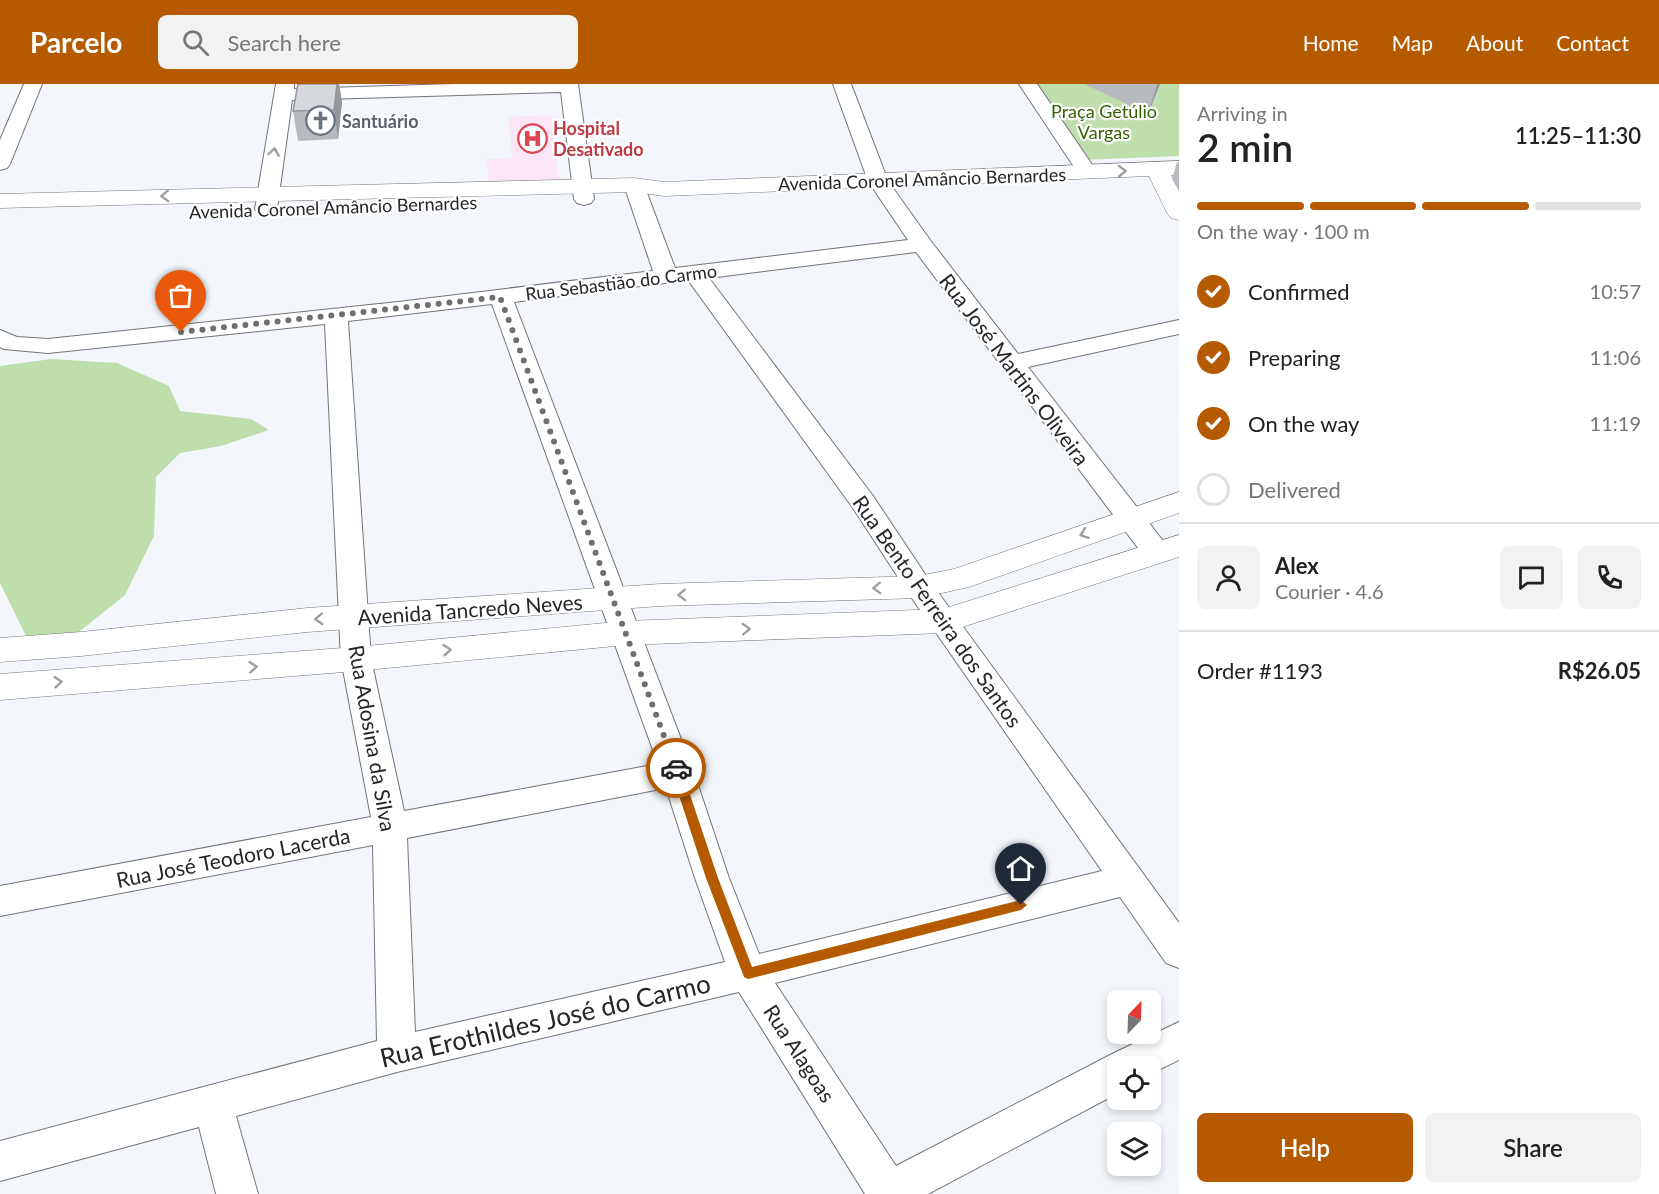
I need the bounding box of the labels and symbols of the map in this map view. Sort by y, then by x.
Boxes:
park label: Praça Getúlio Vargas [1051,100,1157,143]
church icon: Santuário [305,105,337,137]
place label: Santuário [342,110,419,132]
place label: Hospital Desativado [553,117,644,160]
hospital icon: Hospital Desativado [516,122,548,154]
one-way arrow [268,147,280,156]
street label: Avenida Coronel Amâncio Bernardes [778,163,1067,195]
one-way arrow [1118,165,1127,177]
one-way arrow [161,190,170,202]
street label: Avenida Coronel Amâncio Bernardes [189,191,478,223]
street label: Rua Sebastião do Carmo [524,259,718,305]
street label: Rua José Martins Oliveira [935,268,1095,470]
pin [155,270,206,332]
street label: Rua Bento Ferreira dos Santos [848,490,1028,732]
one-way arrow [1079,527,1090,540]
one-way arrow [872,582,881,595]
one-way arrow [677,588,686,601]
street label: Avenida Tancredo Neves [357,589,583,629]
one-way arrow [315,613,324,626]
one-way arrow [742,622,751,635]
street label: Rua Adosina da Silva [344,643,402,833]
one-way arrow [442,644,452,657]
one-way arrow [248,661,257,674]
one-way arrow [54,676,63,689]
courier [646,738,706,798]
street label: Rua José Teodoro Lacerda [114,822,352,892]
pin [995,843,1046,905]
street label: Rua Erothildes José do Carmo [377,966,713,1074]
north arrow [1107,990,1161,1044]
street label: Rua Alagoas [759,1000,841,1106]

